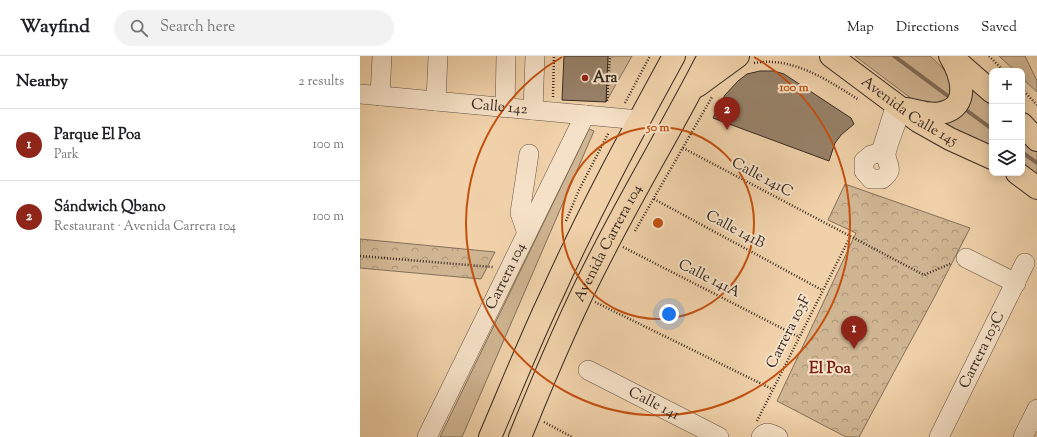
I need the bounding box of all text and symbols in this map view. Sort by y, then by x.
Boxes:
search box [114,10,394,46]
text: Wayfind [20,14,90,41]
icon: search [128,17,150,39]
text: Search here [160,17,235,38]
text: Map [847,18,874,38]
text: Directions [896,18,959,38]
text: Saved [981,18,1017,38]
place label: Ara [593,68,618,89]
map controls [989,68,1025,176]
button: + [989,68,1025,104]
text: Nearby [16,70,68,94]
street label: Avenida Calle 145 [857,71,961,151]
text: 2 results [299,73,344,91]
marker: Ara [580,73,590,83]
text: 100 m [778,79,809,97]
street label: Calle 142 [470,94,529,120]
pin: 2 [714,97,740,130]
button: − [989,104,1025,140]
text: 50 m [646,119,670,137]
text: Parque El Poa [54,125,141,146]
text: 1 [27,136,31,154]
text: 100 m [312,136,344,154]
button: layers [989,140,1025,176]
text: Park [54,146,79,164]
street label: Calle 141C [727,153,797,203]
street label: Avenida Carrera 104 [569,180,648,306]
text: Sándwich Qbano [54,197,166,218]
street label: Calle 141B [702,206,769,255]
text: 2 [26,208,32,226]
text: 100 m [312,208,344,226]
centre of rings [651,216,665,230]
text: Restaurant · Avenida Carrera 104 [54,218,236,236]
street label: Carrera 104 [480,239,531,313]
street label: Calle 141A [674,254,744,304]
street label: Carrera 103F [762,291,817,372]
your location [659,304,679,324]
street label: Carrera 103C [954,308,1010,392]
pin: 1 [841,316,867,349]
district label: El Poa [809,358,852,381]
street label: Calle 141 [625,382,683,426]

